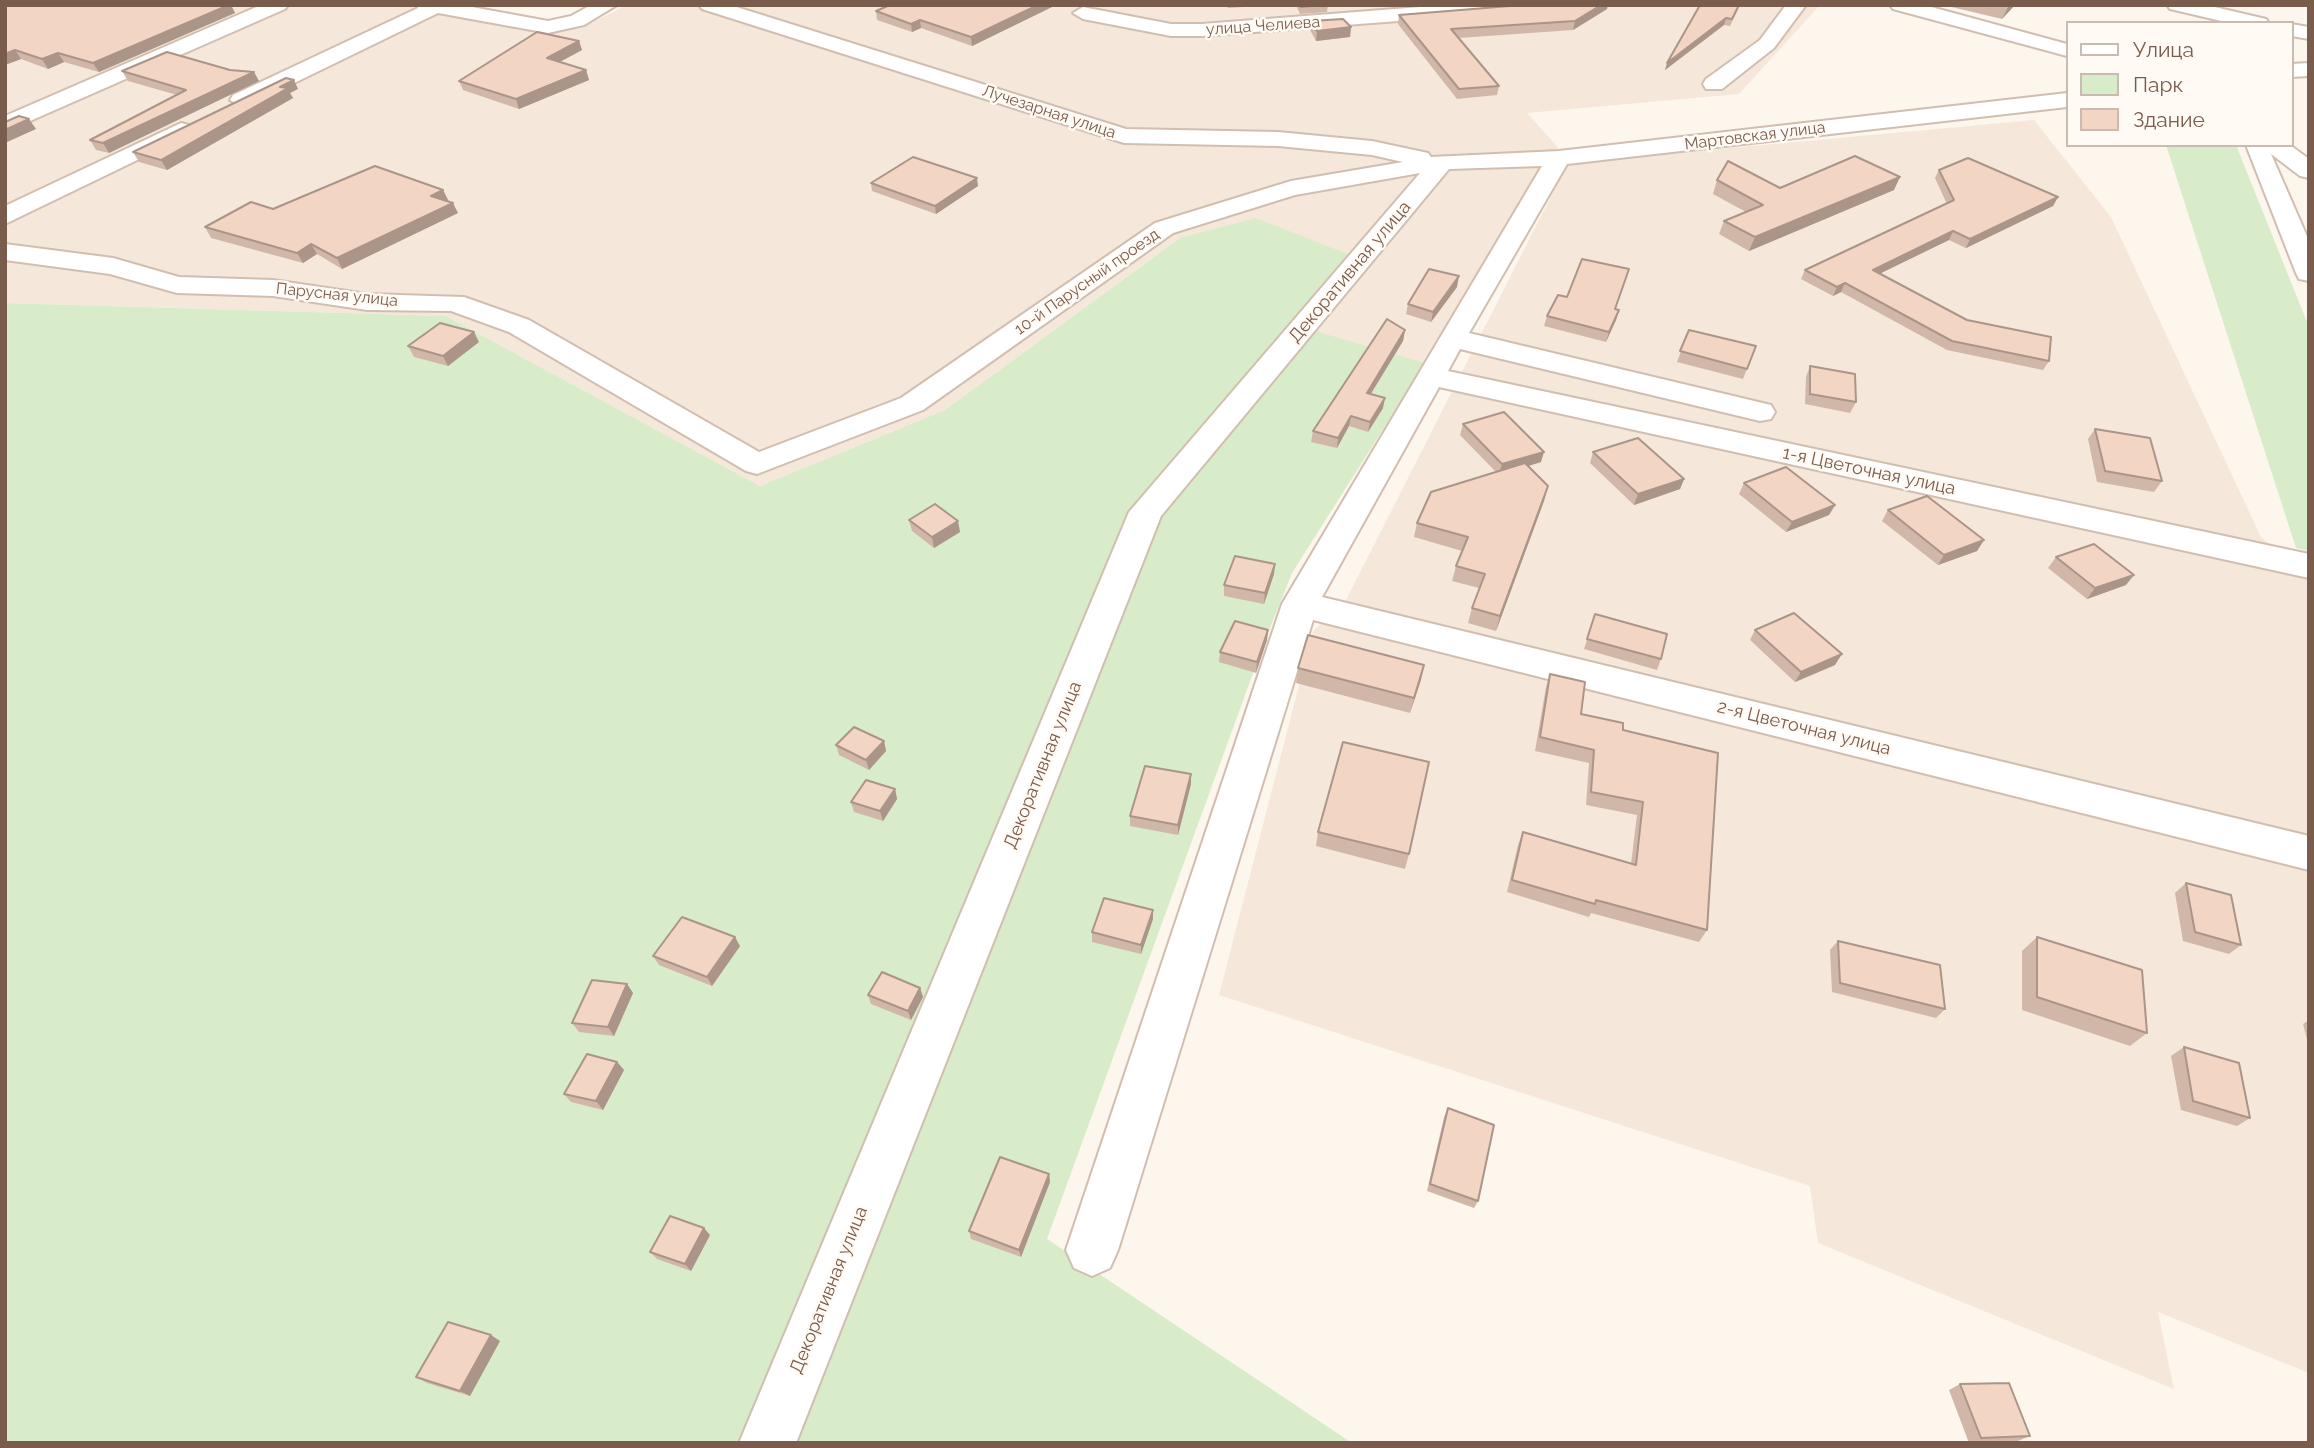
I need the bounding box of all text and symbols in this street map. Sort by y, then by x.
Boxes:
street label: улица Челиева [1205,12,1321,40]
legend [2066,21,2293,147]
text: Улица [2133,37,2194,62]
text: Парк [2133,72,2183,97]
street label: Лучезарная улица [980,81,1118,143]
text: Здание [2133,107,2205,132]
street label: Мартовская улица [1684,118,1826,154]
street label: Декоративная улица [1284,197,1416,347]
street label: 10-й Парусный проезд [1011,225,1163,339]
street label: Парусная улица [275,279,399,311]
street label: 1-я Цветочная улица [1781,442,1957,500]
street label: Декоративная улица [1000,678,1086,852]
street label: 2-я Цветочная улица [1715,696,1893,760]
street label: Декоративная улица [786,1203,872,1377]

